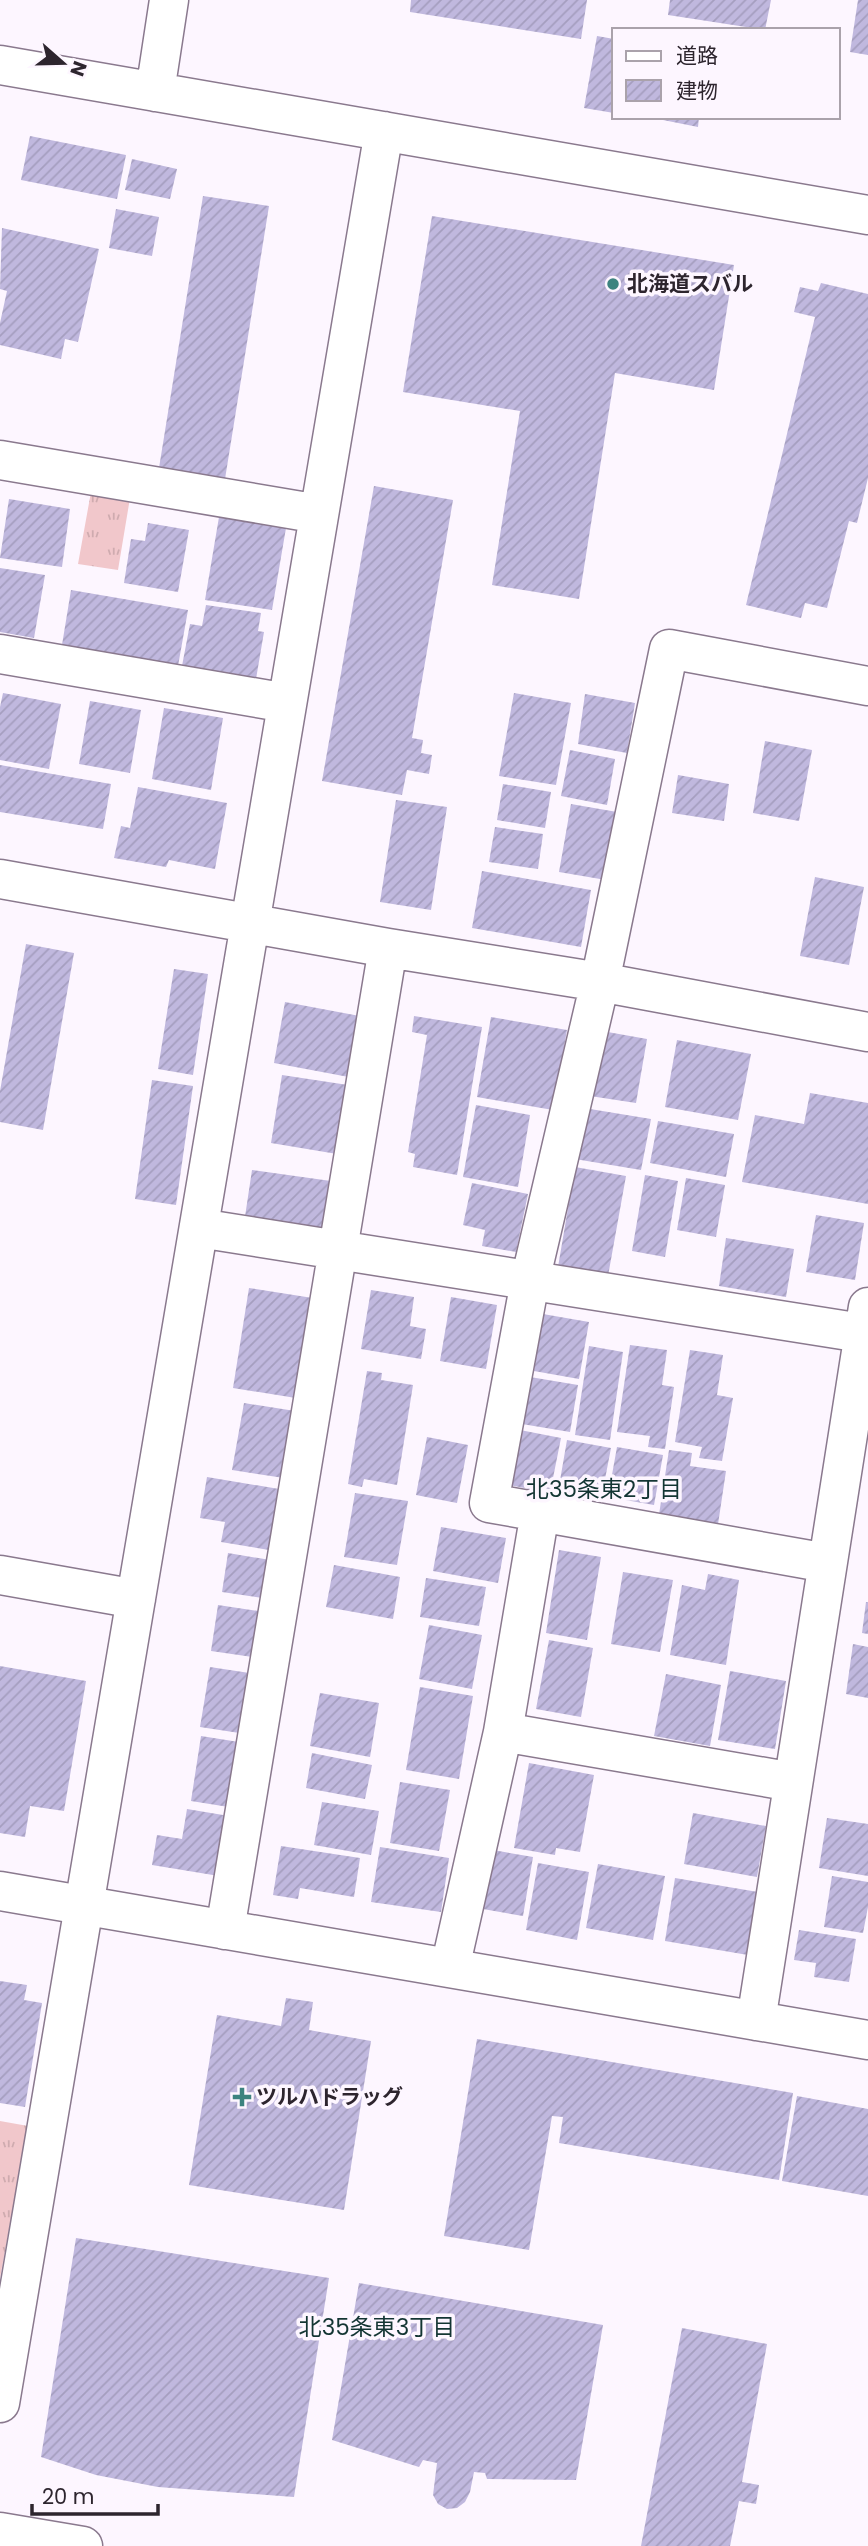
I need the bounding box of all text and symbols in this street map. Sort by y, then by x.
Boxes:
north arrow [28,28,98,98]
legend [612,28,840,119]
text: 道路 [676,41,718,70]
text: N [63,57,94,80]
text: 建物 [676,76,718,105]
place label: 北海道スバル [627,269,753,298]
marker: 北海道スバル [605,276,621,292]
district label: 北35条東2丁目 [526,1473,682,1505]
place label: ツルハドラッグ [256,2082,403,2111]
marker: ツルハドラッグ [234,2089,250,2105]
district label: 北35条東3丁目 [299,2311,455,2343]
scale bar [32,2472,158,2516]
text: 20 m [42,2482,95,2511]

